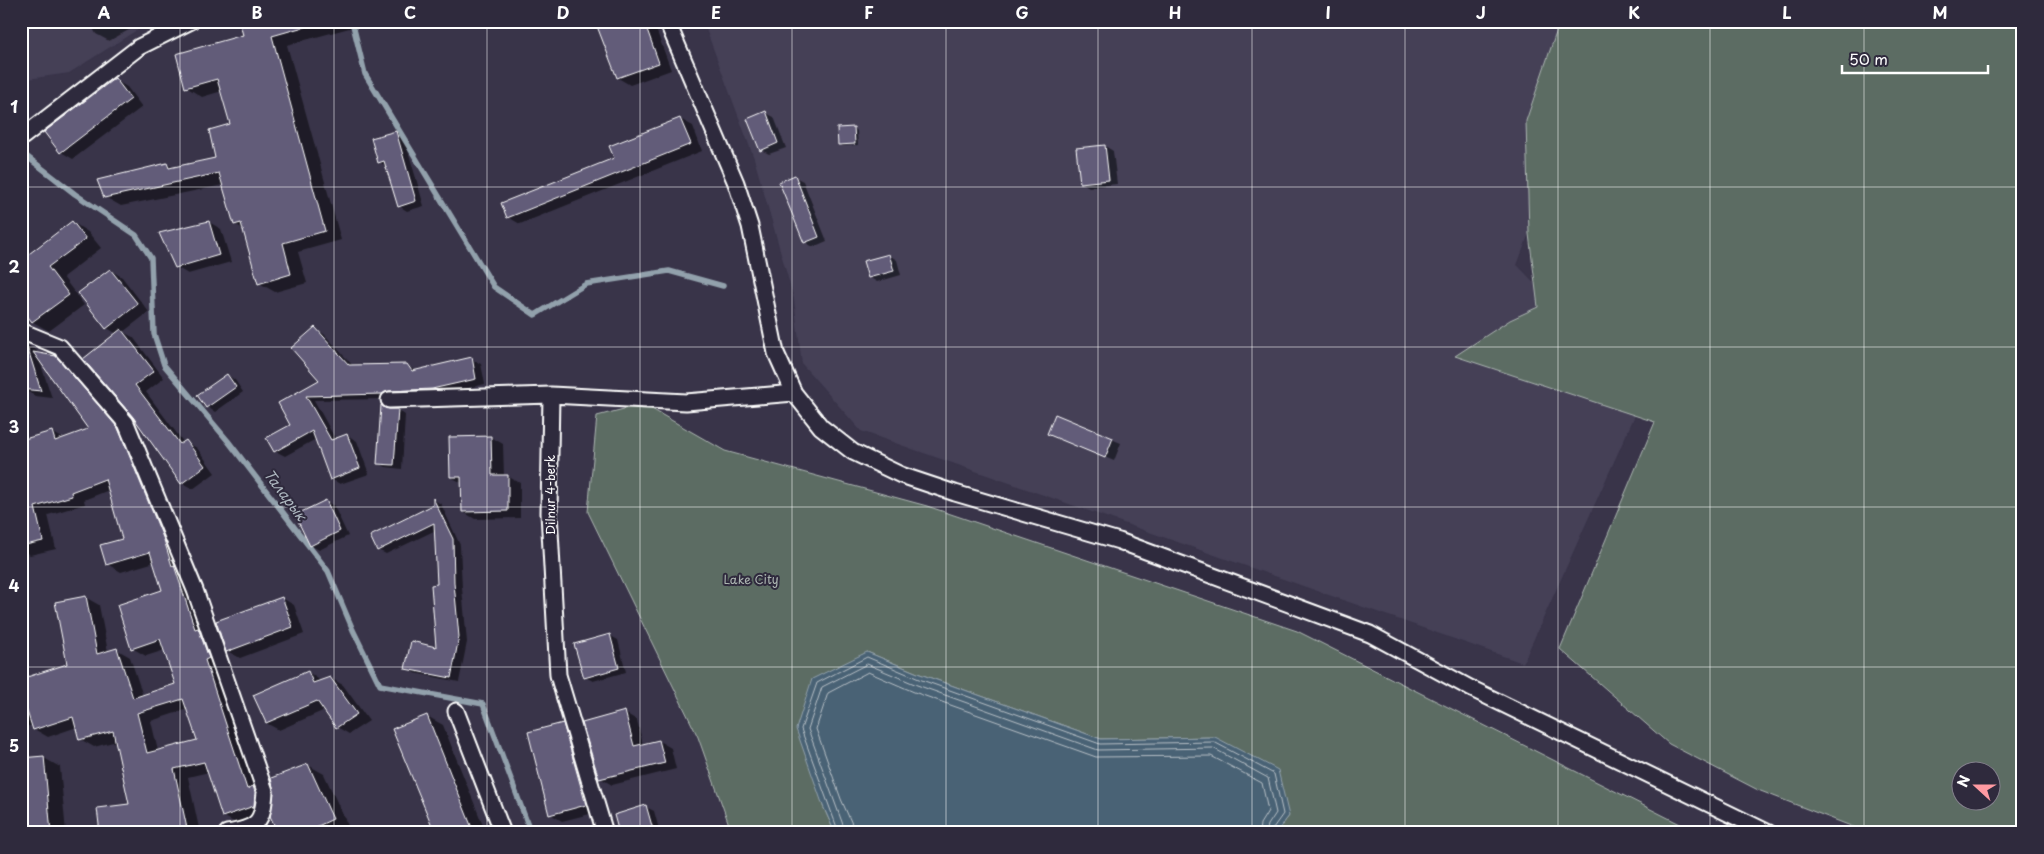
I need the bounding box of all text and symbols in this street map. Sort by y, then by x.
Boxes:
text: A [98,0,111,24]
text: B [252,0,263,24]
text: C [404,0,416,24]
text: D [557,0,569,24]
text: E [711,0,721,24]
text: F [864,0,874,24]
text: G [1015,0,1029,24]
text: H [1169,0,1181,24]
text: I [1325,0,1331,24]
text: J [1476,0,1486,24]
text: K [1628,0,1640,24]
text: L [1782,0,1792,24]
text: M [1932,0,1948,24]
scale bar [1842,42,1988,74]
text: 50 m [1849,47,1888,70]
text: 1 [10,94,18,118]
text: 2 [8,254,20,278]
text: 3 [9,414,19,438]
street label: Dilnur 4-berk [541,455,559,535]
water label: Таларык [259,465,313,526]
park label: Lake City [723,570,779,588]
text: 4 [9,573,20,597]
text: 5 [9,733,19,757]
north arrow [1952,762,2002,812]
text: N [1952,772,1975,790]

